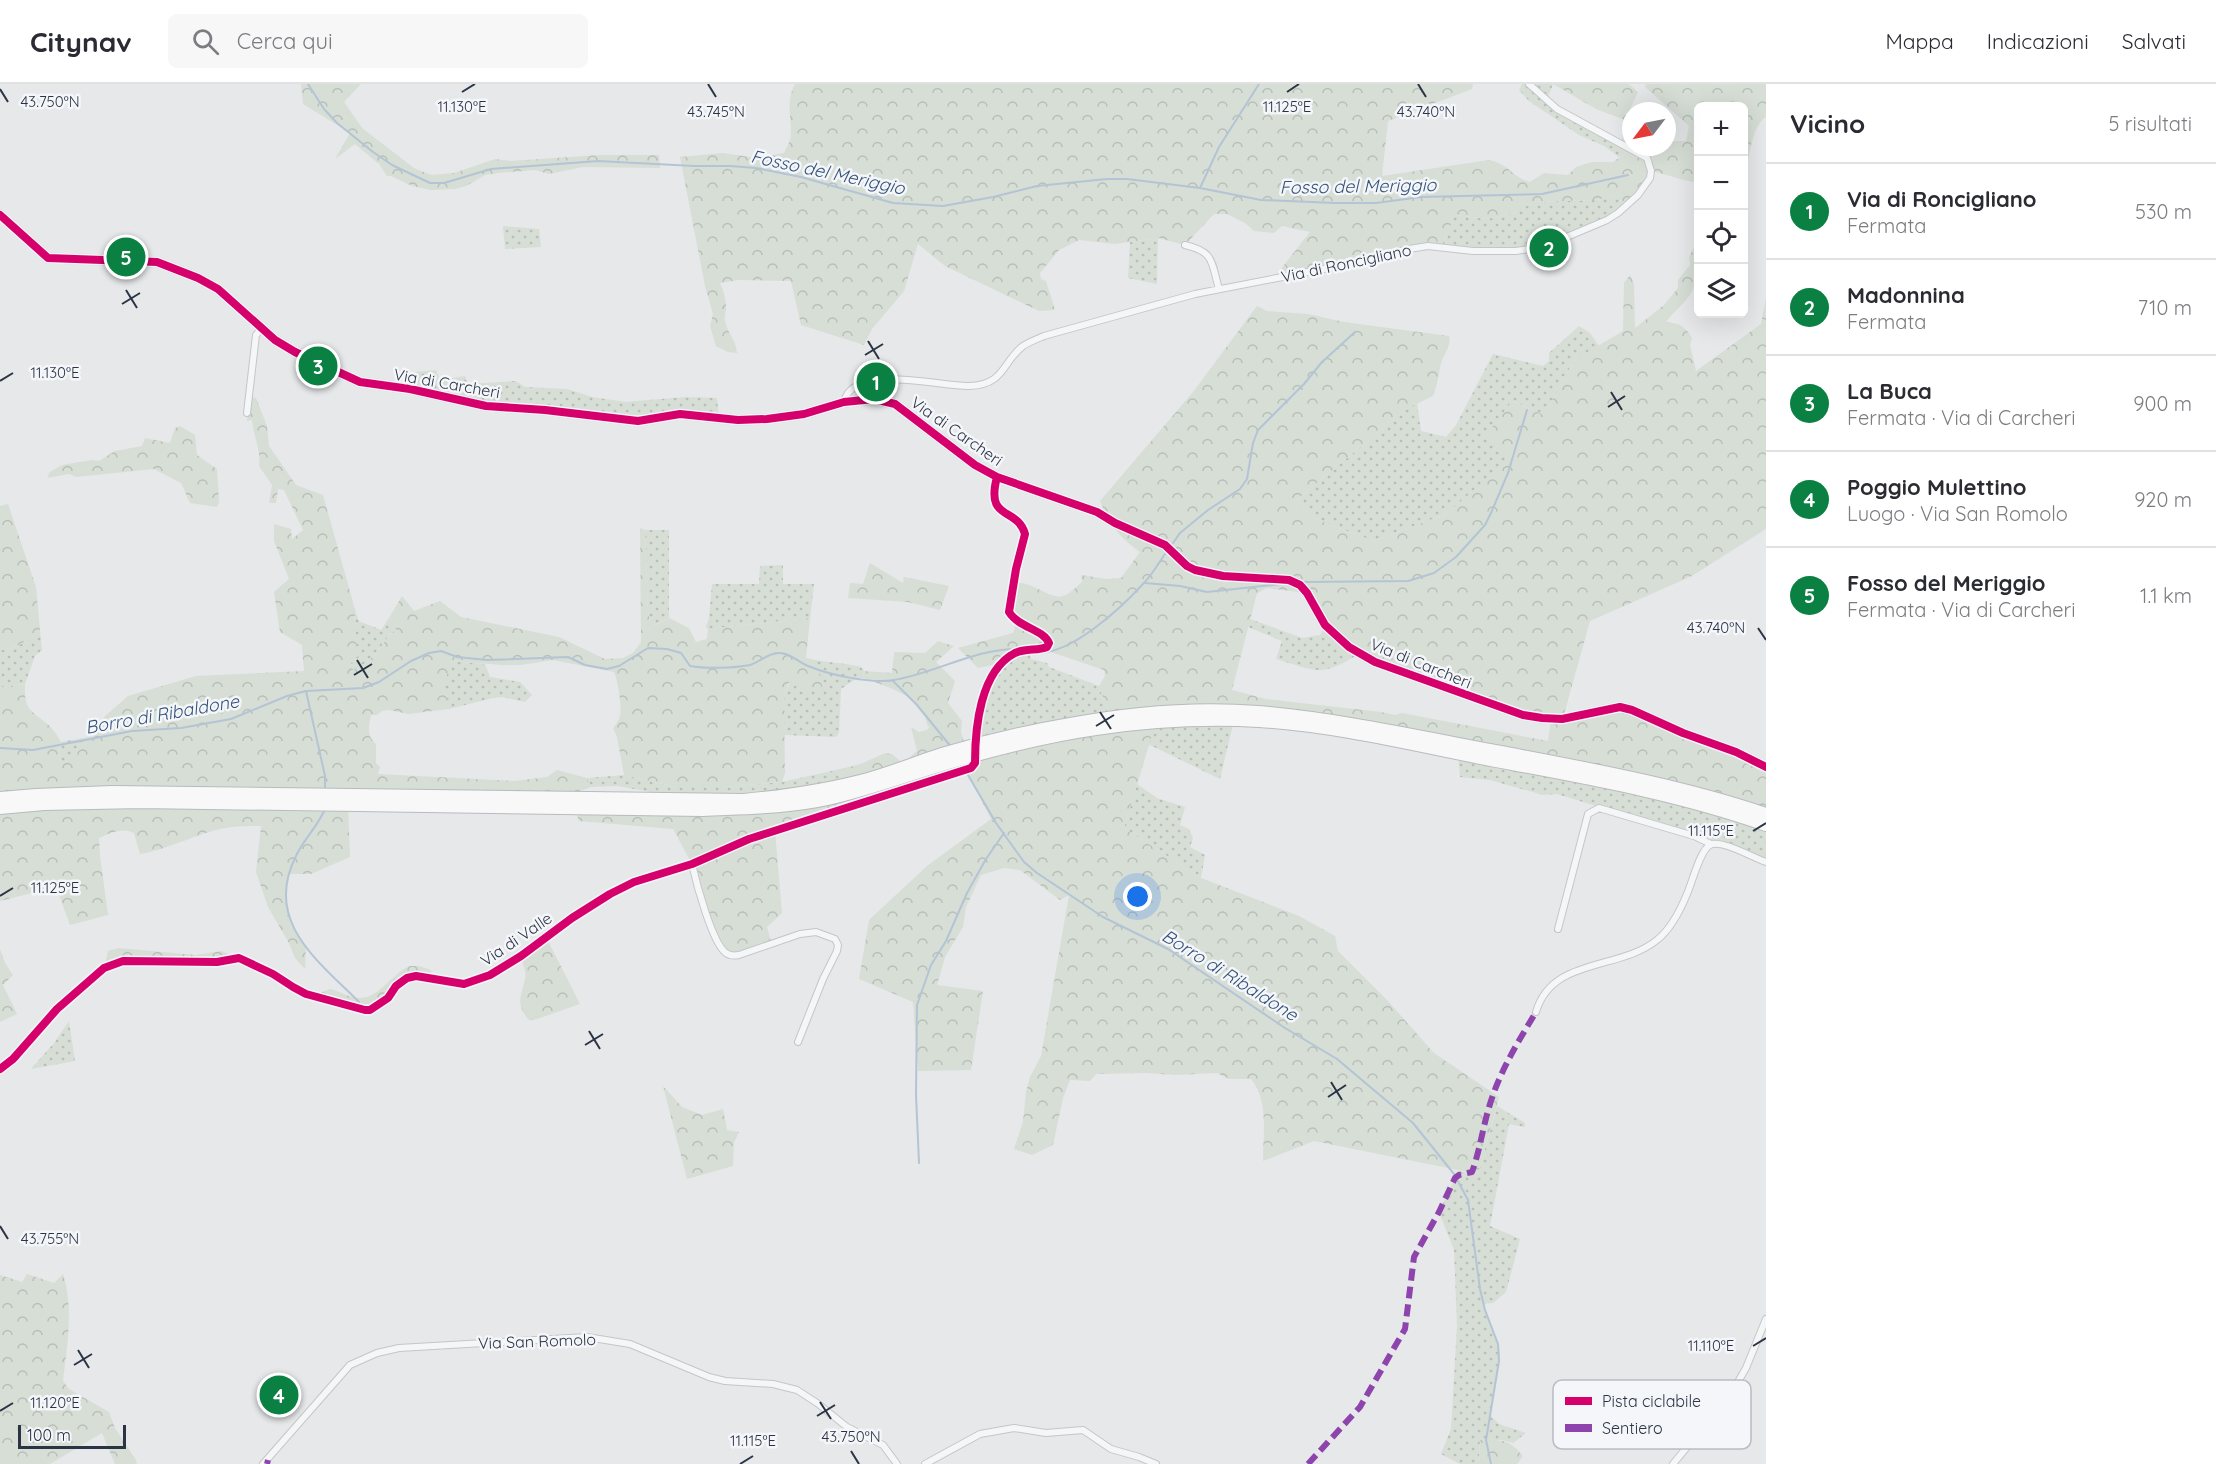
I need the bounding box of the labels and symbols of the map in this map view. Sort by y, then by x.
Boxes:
text: 43.750°N [20,92,80,111]
text: 11.130°E [437,97,487,116]
text: 11.125°E [1263,97,1311,116]
text: 43.745°N [687,102,745,121]
text: 43.740°N [1397,102,1455,121]
north arrow [1622,102,1676,156]
water label: Fosso del Meriggio [749,144,908,200]
water label: Fosso del Meriggio [1279,173,1438,199]
pin: 2 [1530,226,1568,270]
pin: 5 [106,234,146,279]
street label: Via di Roncigliano [1279,239,1413,287]
pin: 3 [298,344,338,388]
pin: 1 [856,360,896,404]
text: 11.130°E [30,363,80,382]
street label: Via di Carcheri [392,364,502,402]
street label: Via di Carcheri [907,392,1007,470]
text: 43.740°N [1687,618,1745,637]
street label: Via di Carcheri [1367,634,1475,692]
water label: Borro di Ribaldone [83,689,241,739]
text: 11.115°E [1688,821,1734,840]
text: 11.125°E [31,878,79,897]
your location [1123,882,1152,911]
street label: Via di Valle [476,908,556,970]
water label: Borro di Ribaldone [1158,924,1303,1026]
text: 43.755°N [21,1229,79,1248]
street label: Via San Romolo [478,1329,596,1353]
text: 11.110°E [1688,1336,1734,1355]
pin: 4 [260,1372,298,1418]
legend [1553,1380,1751,1449]
text: Pista ciclabile [1602,1391,1701,1411]
text: 11.120°E [30,1393,80,1412]
text: Sentiero [1602,1418,1663,1438]
scale bar [18,1422,126,1450]
text: 43.750°N [821,1427,881,1446]
text: 11.115°E [730,1431,776,1450]

